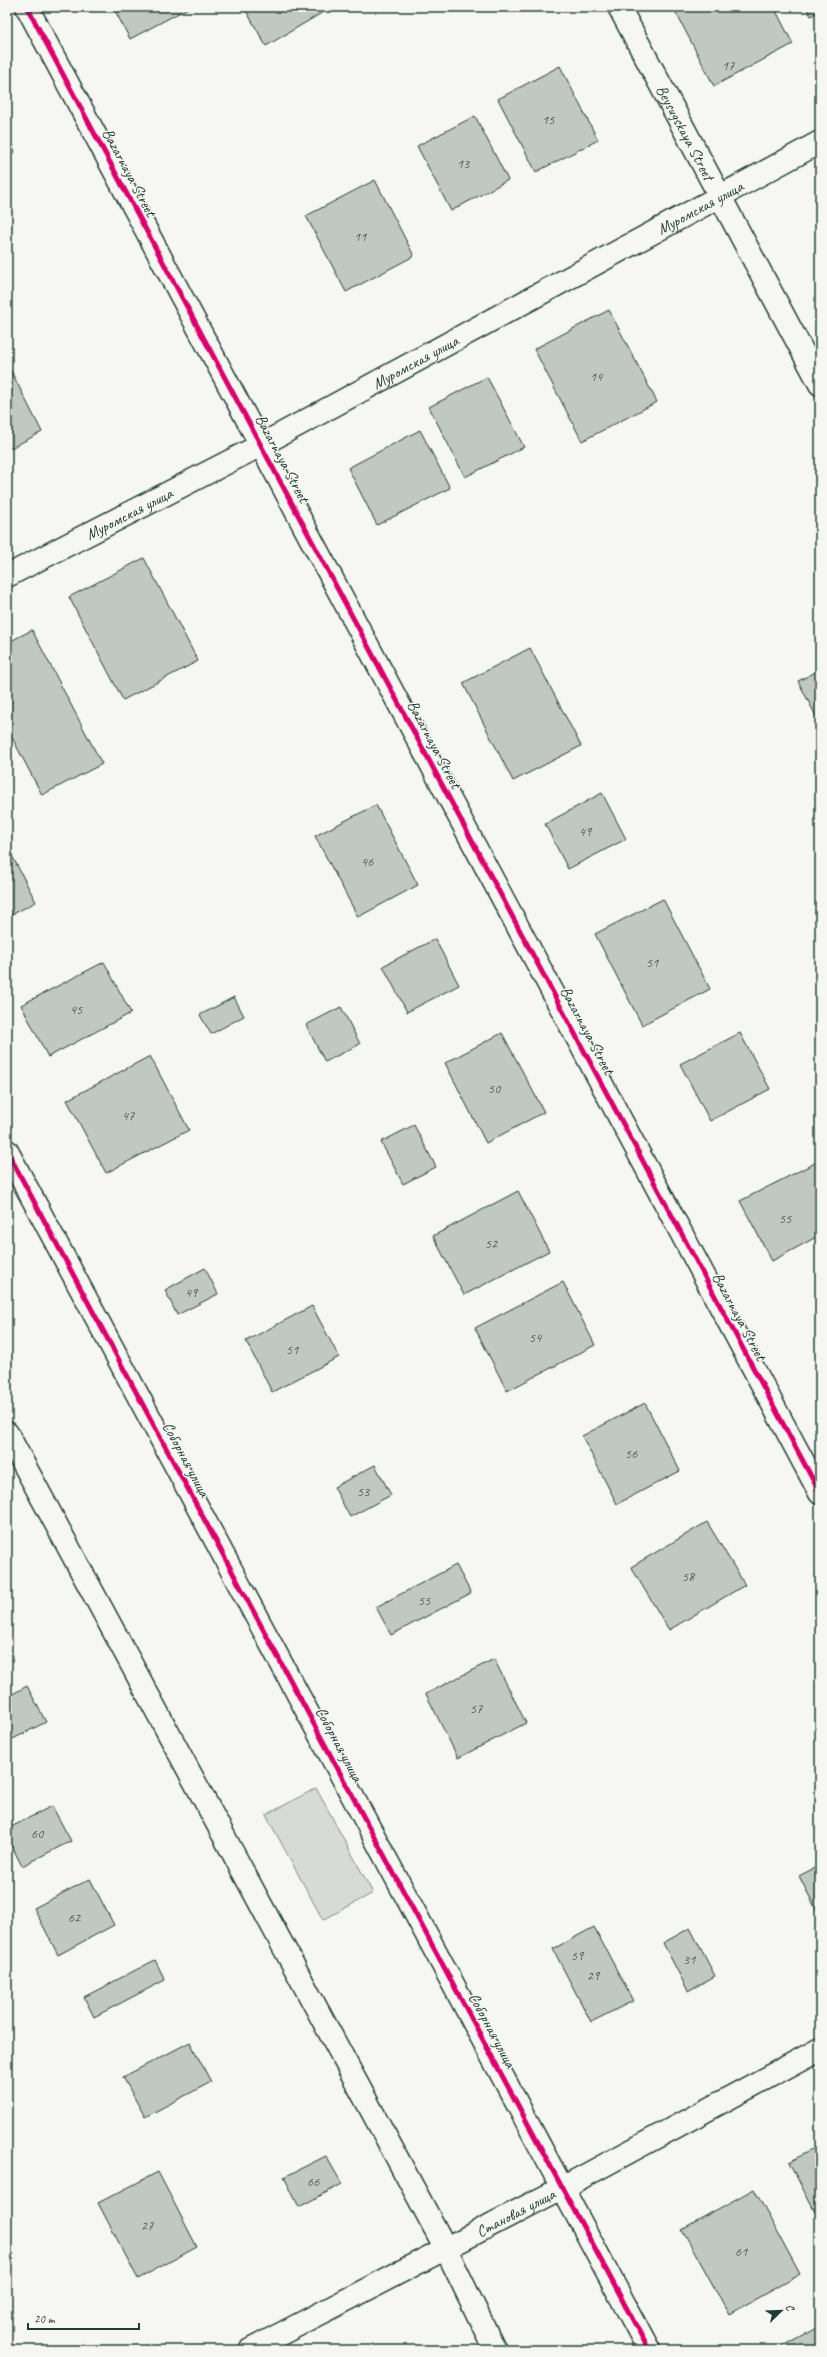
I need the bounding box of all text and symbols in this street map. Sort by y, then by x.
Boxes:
house number: 17 [722,57,735,74]
street label: Beysugskaya Street [651,82,720,186]
house number: 15 [542,111,555,128]
street label: Bazarnaya Street [98,125,162,221]
house number: 13 [457,155,471,172]
street label: Муромская улица [654,176,748,239]
house number: 11 [354,228,367,245]
street label: Муромская улица [369,331,463,394]
house number: 14 [590,368,604,385]
street label: Bazarnaya Street [251,411,315,507]
street label: Муромская улица [82,483,177,545]
street label: Bazarnaya Street [403,697,467,793]
house number: 49 [579,823,593,840]
house number: 46 [361,853,374,870]
house number: 51 [646,954,659,971]
street label: Bazarnaya Street [556,983,620,1079]
house number: 45 [70,1001,83,1018]
house number: 50 [488,1080,502,1097]
house number: 47 [122,1107,135,1124]
house number: 55 [779,1210,792,1227]
house number: 52 [485,1235,499,1252]
street label: Bazarnaya Street [708,1269,772,1365]
house number: 49 [185,1284,199,1301]
house number: 54 [529,1329,543,1346]
house number: 51 [286,1341,299,1358]
street label: Соборная улица [158,1418,215,1501]
house number: 56 [625,1445,638,1462]
house number: 53 [357,1483,371,1500]
house number: 58 [682,1568,696,1585]
house number: 55 [418,1592,431,1609]
house number: 57 [470,1700,483,1717]
street label: Соборная улица [311,1703,368,1786]
house number: 60 [31,1825,45,1842]
house number: 62 [68,1909,82,1926]
house number: 59 [571,1947,585,1964]
house number: 31 [683,1951,696,1968]
house number: 29 [587,1967,601,1984]
street label: Соборная улица [464,1989,521,2072]
house number: 66 [307,2173,320,2190]
street label: Становая улица [473,2184,560,2242]
house number: 27 [141,2217,154,2234]
house number: 61 [735,2243,748,2260]
north arrow [761,2291,801,2331]
text: С [783,2302,798,2314]
scale bar [28,2305,139,2331]
text: 20 m [34,2311,56,2327]

